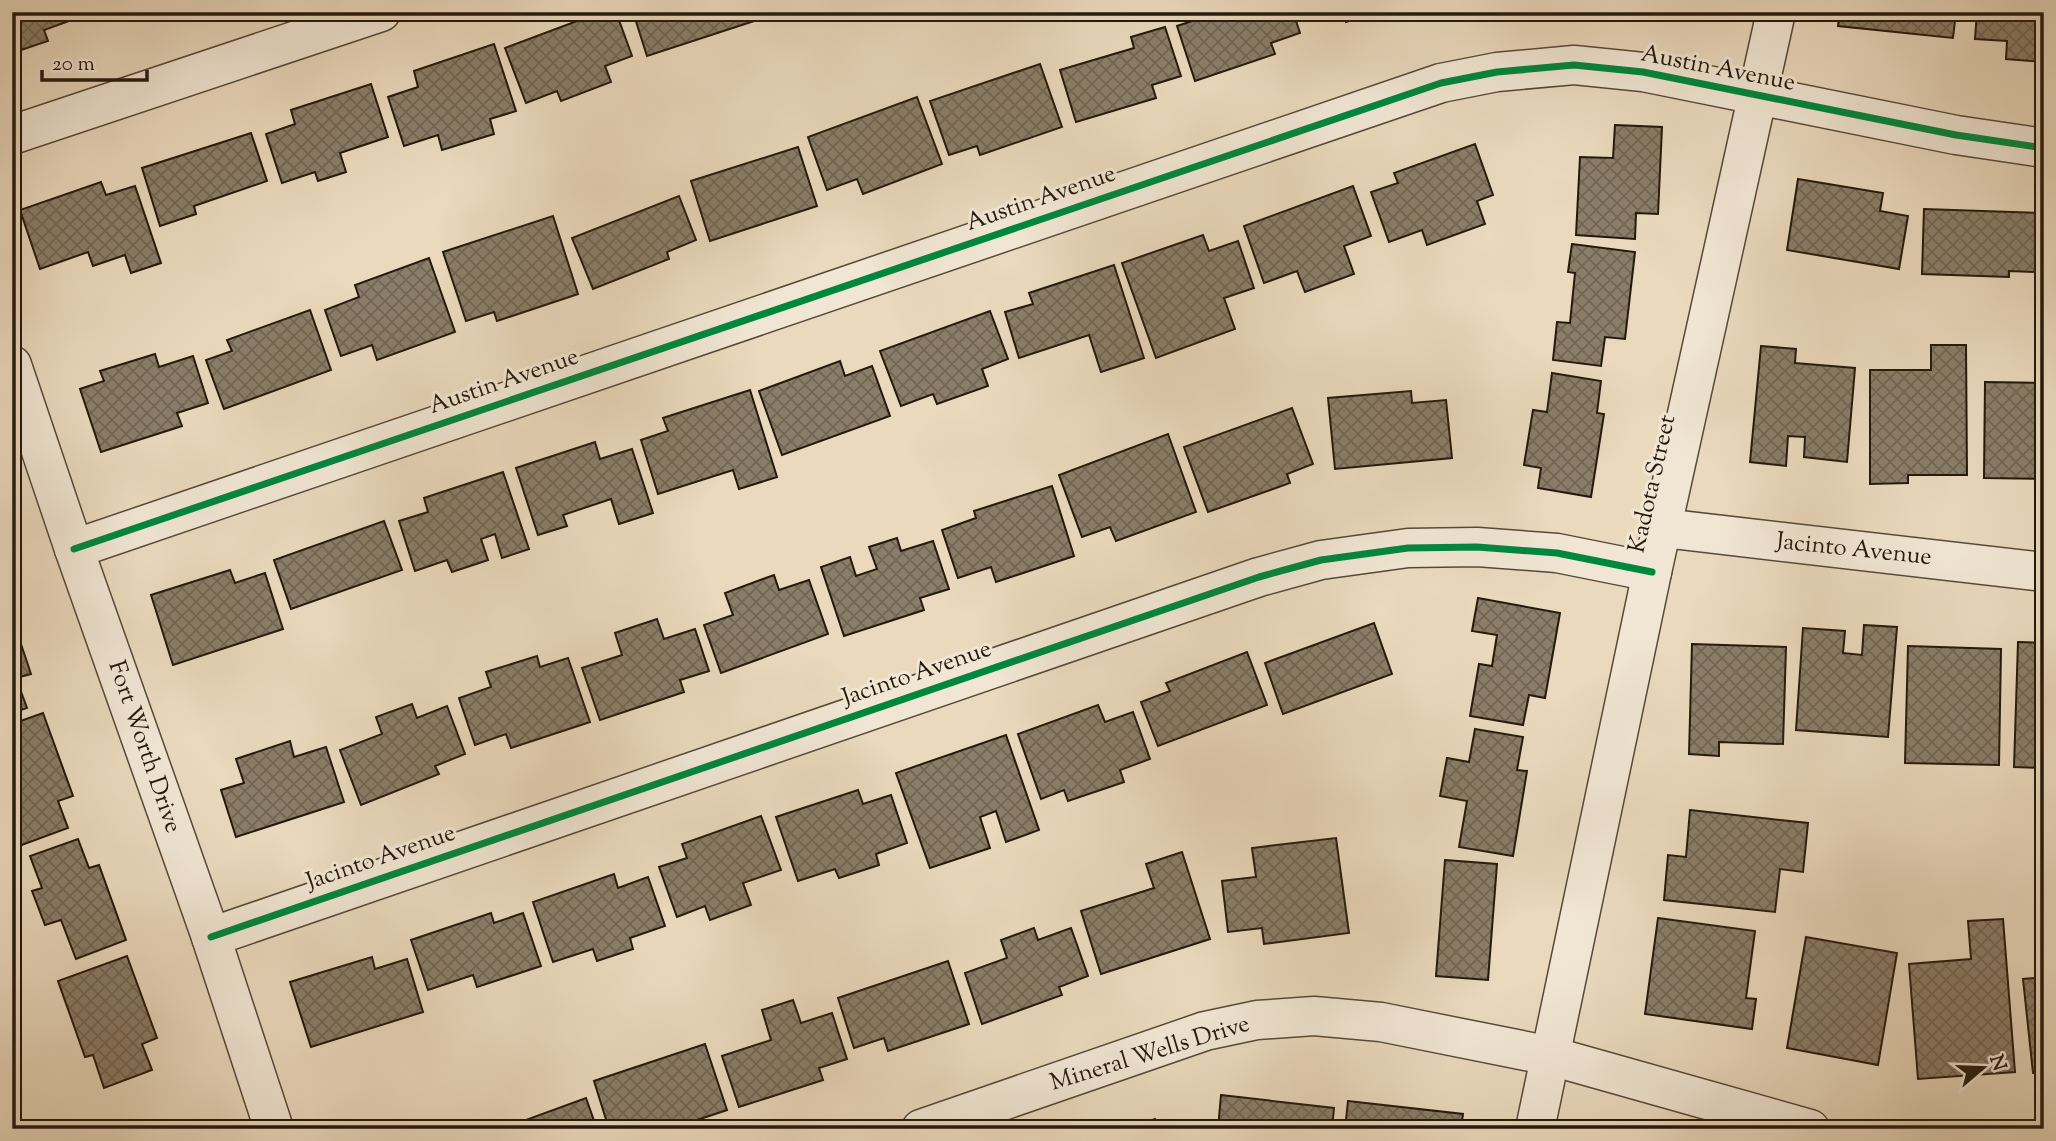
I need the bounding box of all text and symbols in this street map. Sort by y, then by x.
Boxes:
street label: Austin Avenue [1638,37,1798,101]
scale bar [42,38,147,82]
text: 20 m [52,50,95,80]
street label: Austin Avenue [962,157,1120,241]
street label: Austin Avenue [425,340,583,424]
street label: Kadota Street [1621,412,1685,556]
street label: Jacinto Avenue [1773,525,1933,575]
street label: Jacinto Avenue [836,633,996,716]
street label: Fort Worth Drive [99,656,189,838]
street label: Jacinto Avenue [300,817,460,900]
street label: Mineral Wells Drive [1046,1007,1254,1101]
north arrow [1948,1032,2018,1102]
text: N [1981,1052,2012,1075]

